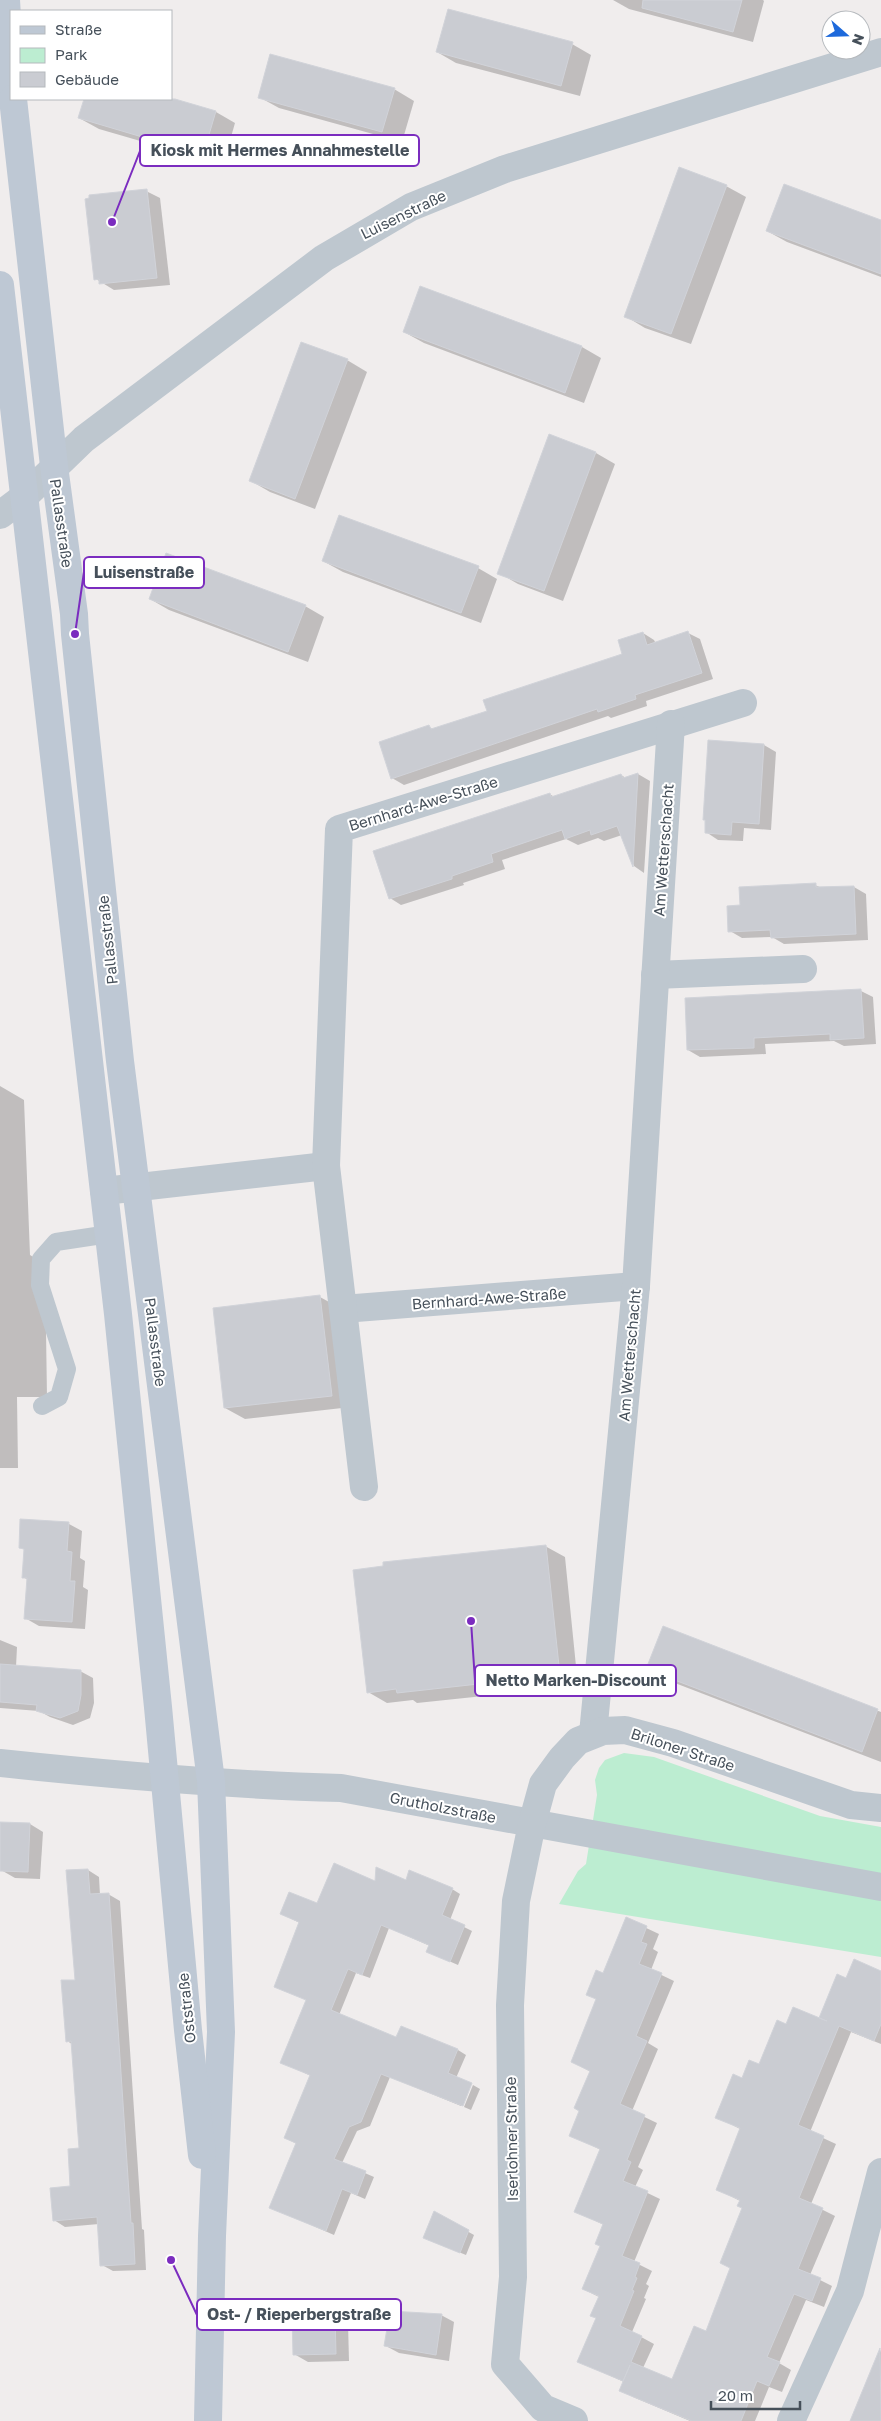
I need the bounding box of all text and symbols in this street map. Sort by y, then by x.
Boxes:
legend [10,10,172,100]
north arrow [821,10,871,60]
text: Straße [55,20,102,38]
text: N [849,32,868,48]
text: Park [55,45,88,63]
text: Gebäude [55,70,119,88]
callout: Kiosk mit Hermes Annahmestelle [140,135,419,166]
text: Kiosk mit Hermes Annahmestelle [151,140,409,160]
street label: Luisenstraße [357,185,449,242]
street label: Pallasstraße [47,477,77,569]
callout: Luisenstraße [84,557,204,588]
text: Luisenstraße [94,562,194,582]
street label: Bernhard-Awe-Straße [346,772,500,834]
street label: Am Wetterschacht [649,783,677,917]
street label: Pallasstraße [93,894,121,986]
street label: Bernhard-Awe-Straße [411,1284,567,1312]
street label: Am Wetterschacht [614,1288,644,1422]
street label: Pallasstraße [142,1296,170,1388]
callout: Netto Marken-Discount [475,1665,676,1696]
text: Netto Marken-Discount [486,1670,666,1690]
street label: Briloner Straße [629,1724,737,1774]
street label: Grutholzstraße [388,1788,498,1826]
street label: Oststraße [173,1972,199,2044]
street label: Iserlohner Straße [501,2076,521,2201]
callout: Ost- / Rieperbergstraße [197,2299,401,2330]
text: Ost- / Rieperbergstraße [207,2304,391,2324]
scale bar [711,2378,800,2410]
text: 20 m [718,2386,753,2404]

